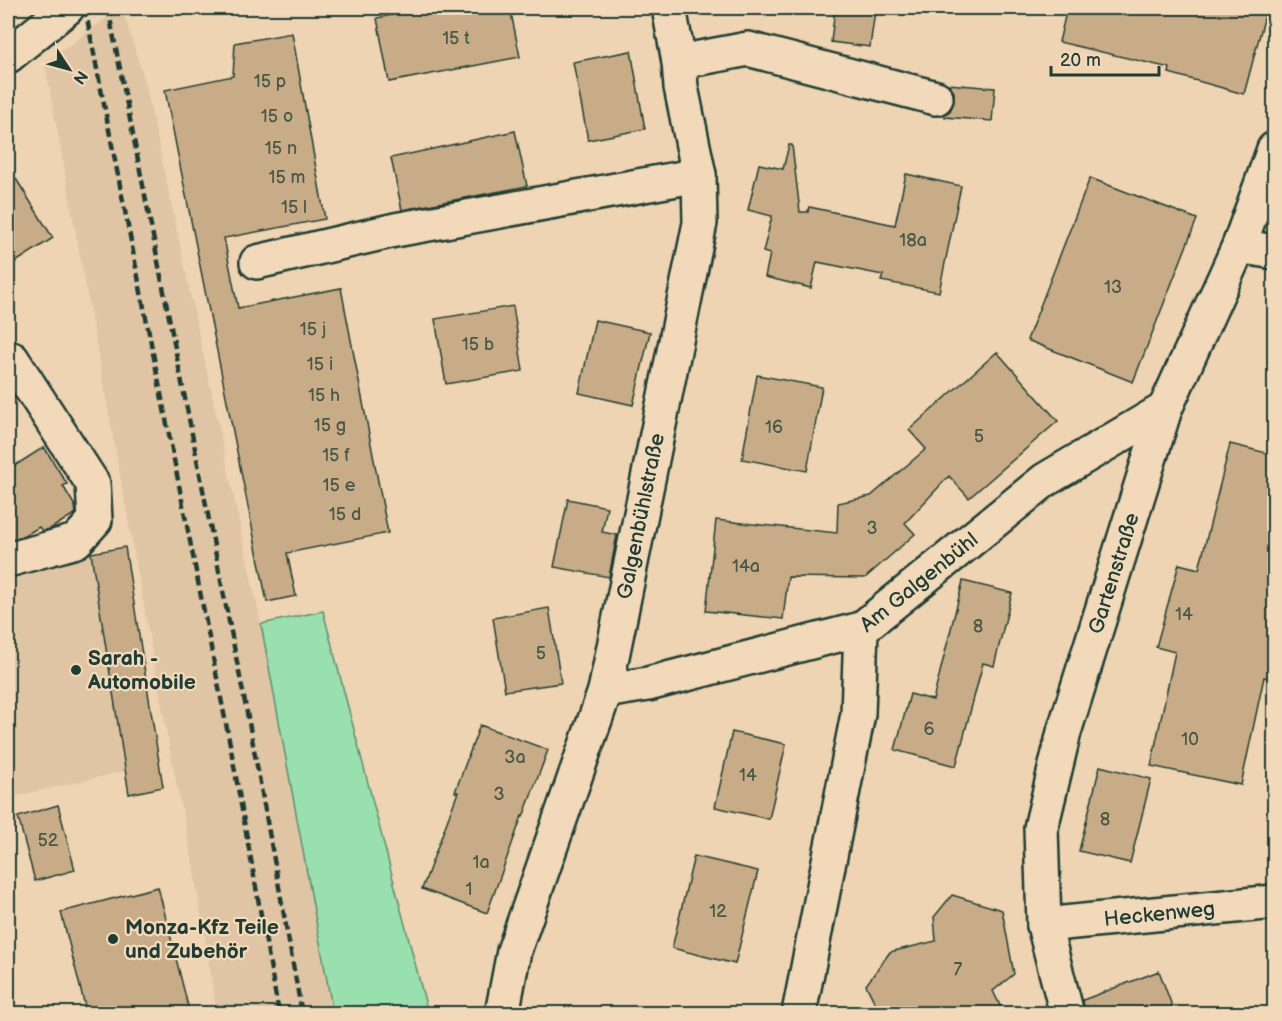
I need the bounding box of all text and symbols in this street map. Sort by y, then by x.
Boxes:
house number: 15 t [442,28,470,49]
north arrow [39,39,99,99]
scale bar [1051,39,1159,77]
text: 20 m [1060,50,1101,71]
text: N [69,66,91,87]
house number: 15 p [254,71,286,92]
house number: 15 o [261,106,293,127]
house number: 15 n [265,138,297,159]
house number: 15 m [268,167,306,188]
house number: 15 l [281,197,307,218]
house number: 18a [899,230,927,251]
house number: 13 [1104,277,1122,298]
house number: 15 j [300,319,326,340]
house number: 15 b [462,334,494,355]
house number: 15 i [307,354,333,375]
house number: 15 h [308,385,340,406]
house number: 15 g [314,415,346,436]
house number: 16 [765,417,783,438]
house number: 5 [974,426,984,447]
street label: Galgenbühlstraße [611,431,670,601]
house number: 15 f [322,445,350,466]
house number: 15 e [323,475,356,496]
house number: 15 d [329,504,361,525]
street label: Gartenstraße [1083,510,1144,637]
house number: 3 [866,518,878,539]
street label: Am Galgenbühl [855,527,983,637]
house number: 14a [732,556,760,577]
house number: 14 [1175,604,1193,625]
house number: 8 [973,616,983,637]
house number: 5 [536,643,546,664]
place label: Sarah - Automobile [87,646,196,695]
marker: Sarah - Automobile [69,663,83,677]
house number: 6 [924,719,935,740]
house number: 10 [1181,729,1199,750]
house number: 3a [504,747,526,768]
house number: 14 [739,765,757,786]
house number: 3 [493,784,505,805]
house number: 8 [1100,809,1110,830]
house number: 52 [38,830,59,851]
house number: 1a [472,852,490,873]
house number: 1 [466,879,472,900]
street label: Heckenweg [1103,896,1216,931]
house number: 12 [709,901,727,922]
place label: Monza-Kfz Teile und Zubehör [125,915,279,964]
marker: Monza-Kfz Teile und Zubehör [106,932,120,946]
house number: 7 [954,959,963,980]

